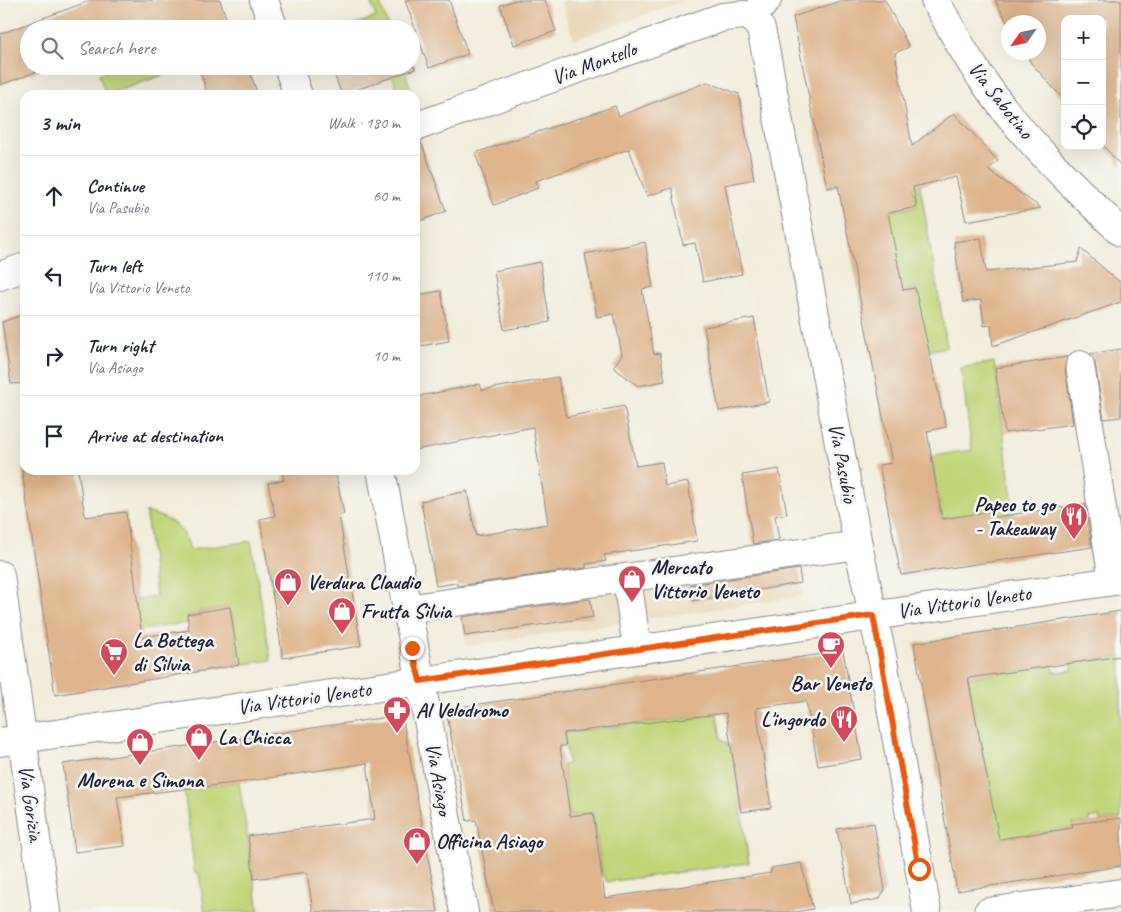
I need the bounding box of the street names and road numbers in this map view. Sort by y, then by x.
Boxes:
street label: Via Montello [548,35,642,90]
street label: Via Sabotino [963,56,1040,145]
street label: Via Pasubio [823,421,864,507]
street label: Via Vittorio Veneto [896,580,1034,624]
street label: Via Vittorio Veneto [236,676,374,720]
street label: Via Asiago [420,741,459,820]
street label: Via Gorizia [13,763,50,845]

